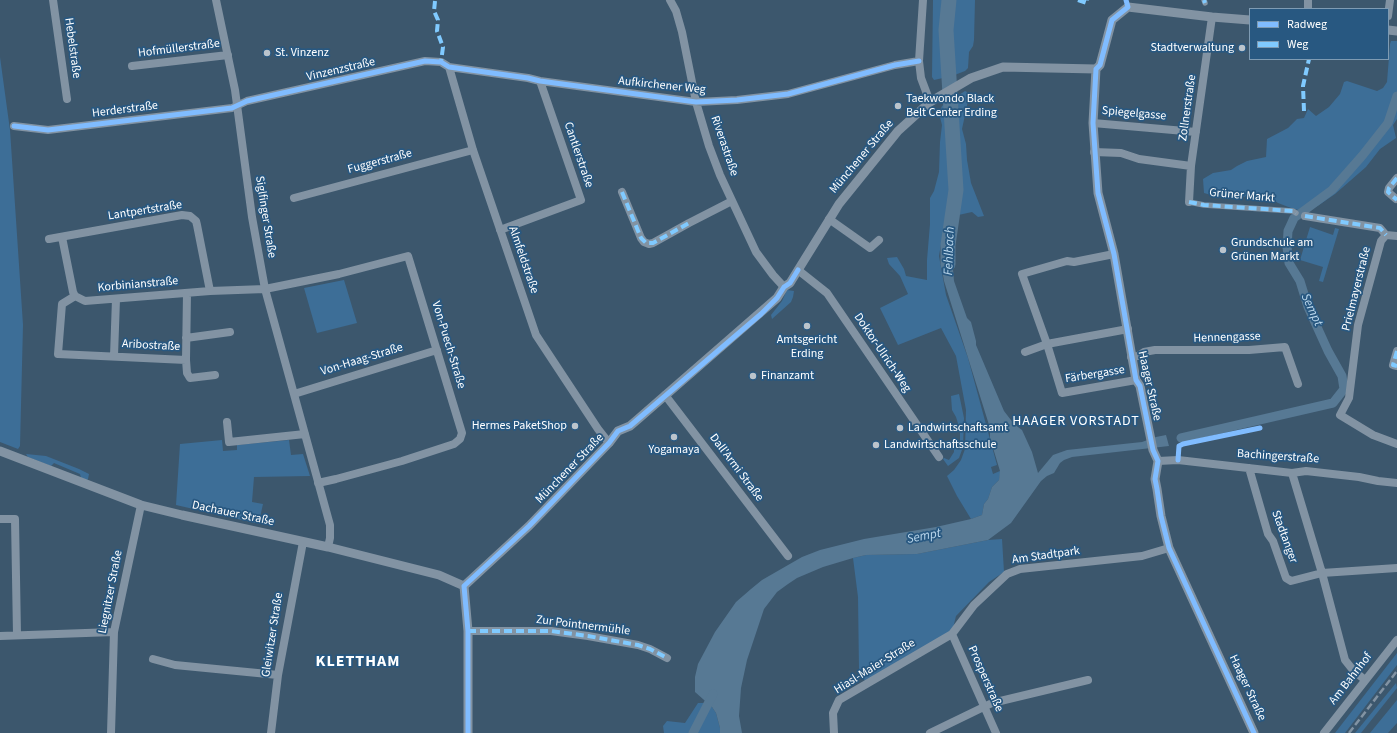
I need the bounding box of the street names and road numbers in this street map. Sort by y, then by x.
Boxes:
street label: Hebelstraße [61,17,83,79]
street label: Hofmüllerstraße [137,37,221,61]
street label: Vinzenzstraße [305,55,377,85]
street label: Aufkirchener Weg [618,74,706,98]
street label: Zollnerstraße [1176,74,1200,142]
street label: Herderstraße [91,99,159,121]
street label: Spiegelgasse [1101,104,1167,124]
street label: Riverastraße [707,114,741,178]
street label: Münchener Straße [827,117,897,197]
street label: Cantlerstraße [560,120,596,190]
street label: Fuggerstraße [346,147,414,177]
street label: Siglfinger Straße [251,175,279,259]
street label: Grüner Markt [1209,186,1275,206]
street label: Lantpertstraße [107,198,183,224]
street label: Almfeldstraße [505,224,541,296]
street label: Prielmayerstraße [1340,245,1374,333]
street label: Korbinianstraße [97,274,179,296]
street label: Von-Puech-Straße [428,300,468,390]
street label: Doktor-Ulrich-Weg [850,311,914,395]
street label: Hennengasse [1193,330,1261,346]
street label: Aribostraße [121,337,181,355]
street label: Von-Haag-Straße [319,341,405,379]
street label: Haager Straße [1134,350,1164,422]
street label: Färbergasse [1064,363,1126,387]
street label: Münchener Straße [533,431,607,507]
street label: Dall'Armi Straße [706,431,766,505]
street label: Bachingerstraße [1236,447,1320,467]
street label: Dachauer Straße [191,498,275,530]
street label: Stadtanger [1268,509,1300,565]
street label: Am Stadtpark [1011,544,1081,568]
street label: Liegnitzer Straße [96,549,126,635]
street label: Gleiwitzer Straße [259,592,287,678]
street label: Zur Pointnermühle [535,613,631,639]
street label: Hiasl-Maier-Straße [832,636,918,698]
street label: Prosperstraße [964,644,1006,714]
street label: Am Bahnhof [1326,650,1376,708]
street label: Haager Straße [1225,653,1269,723]

